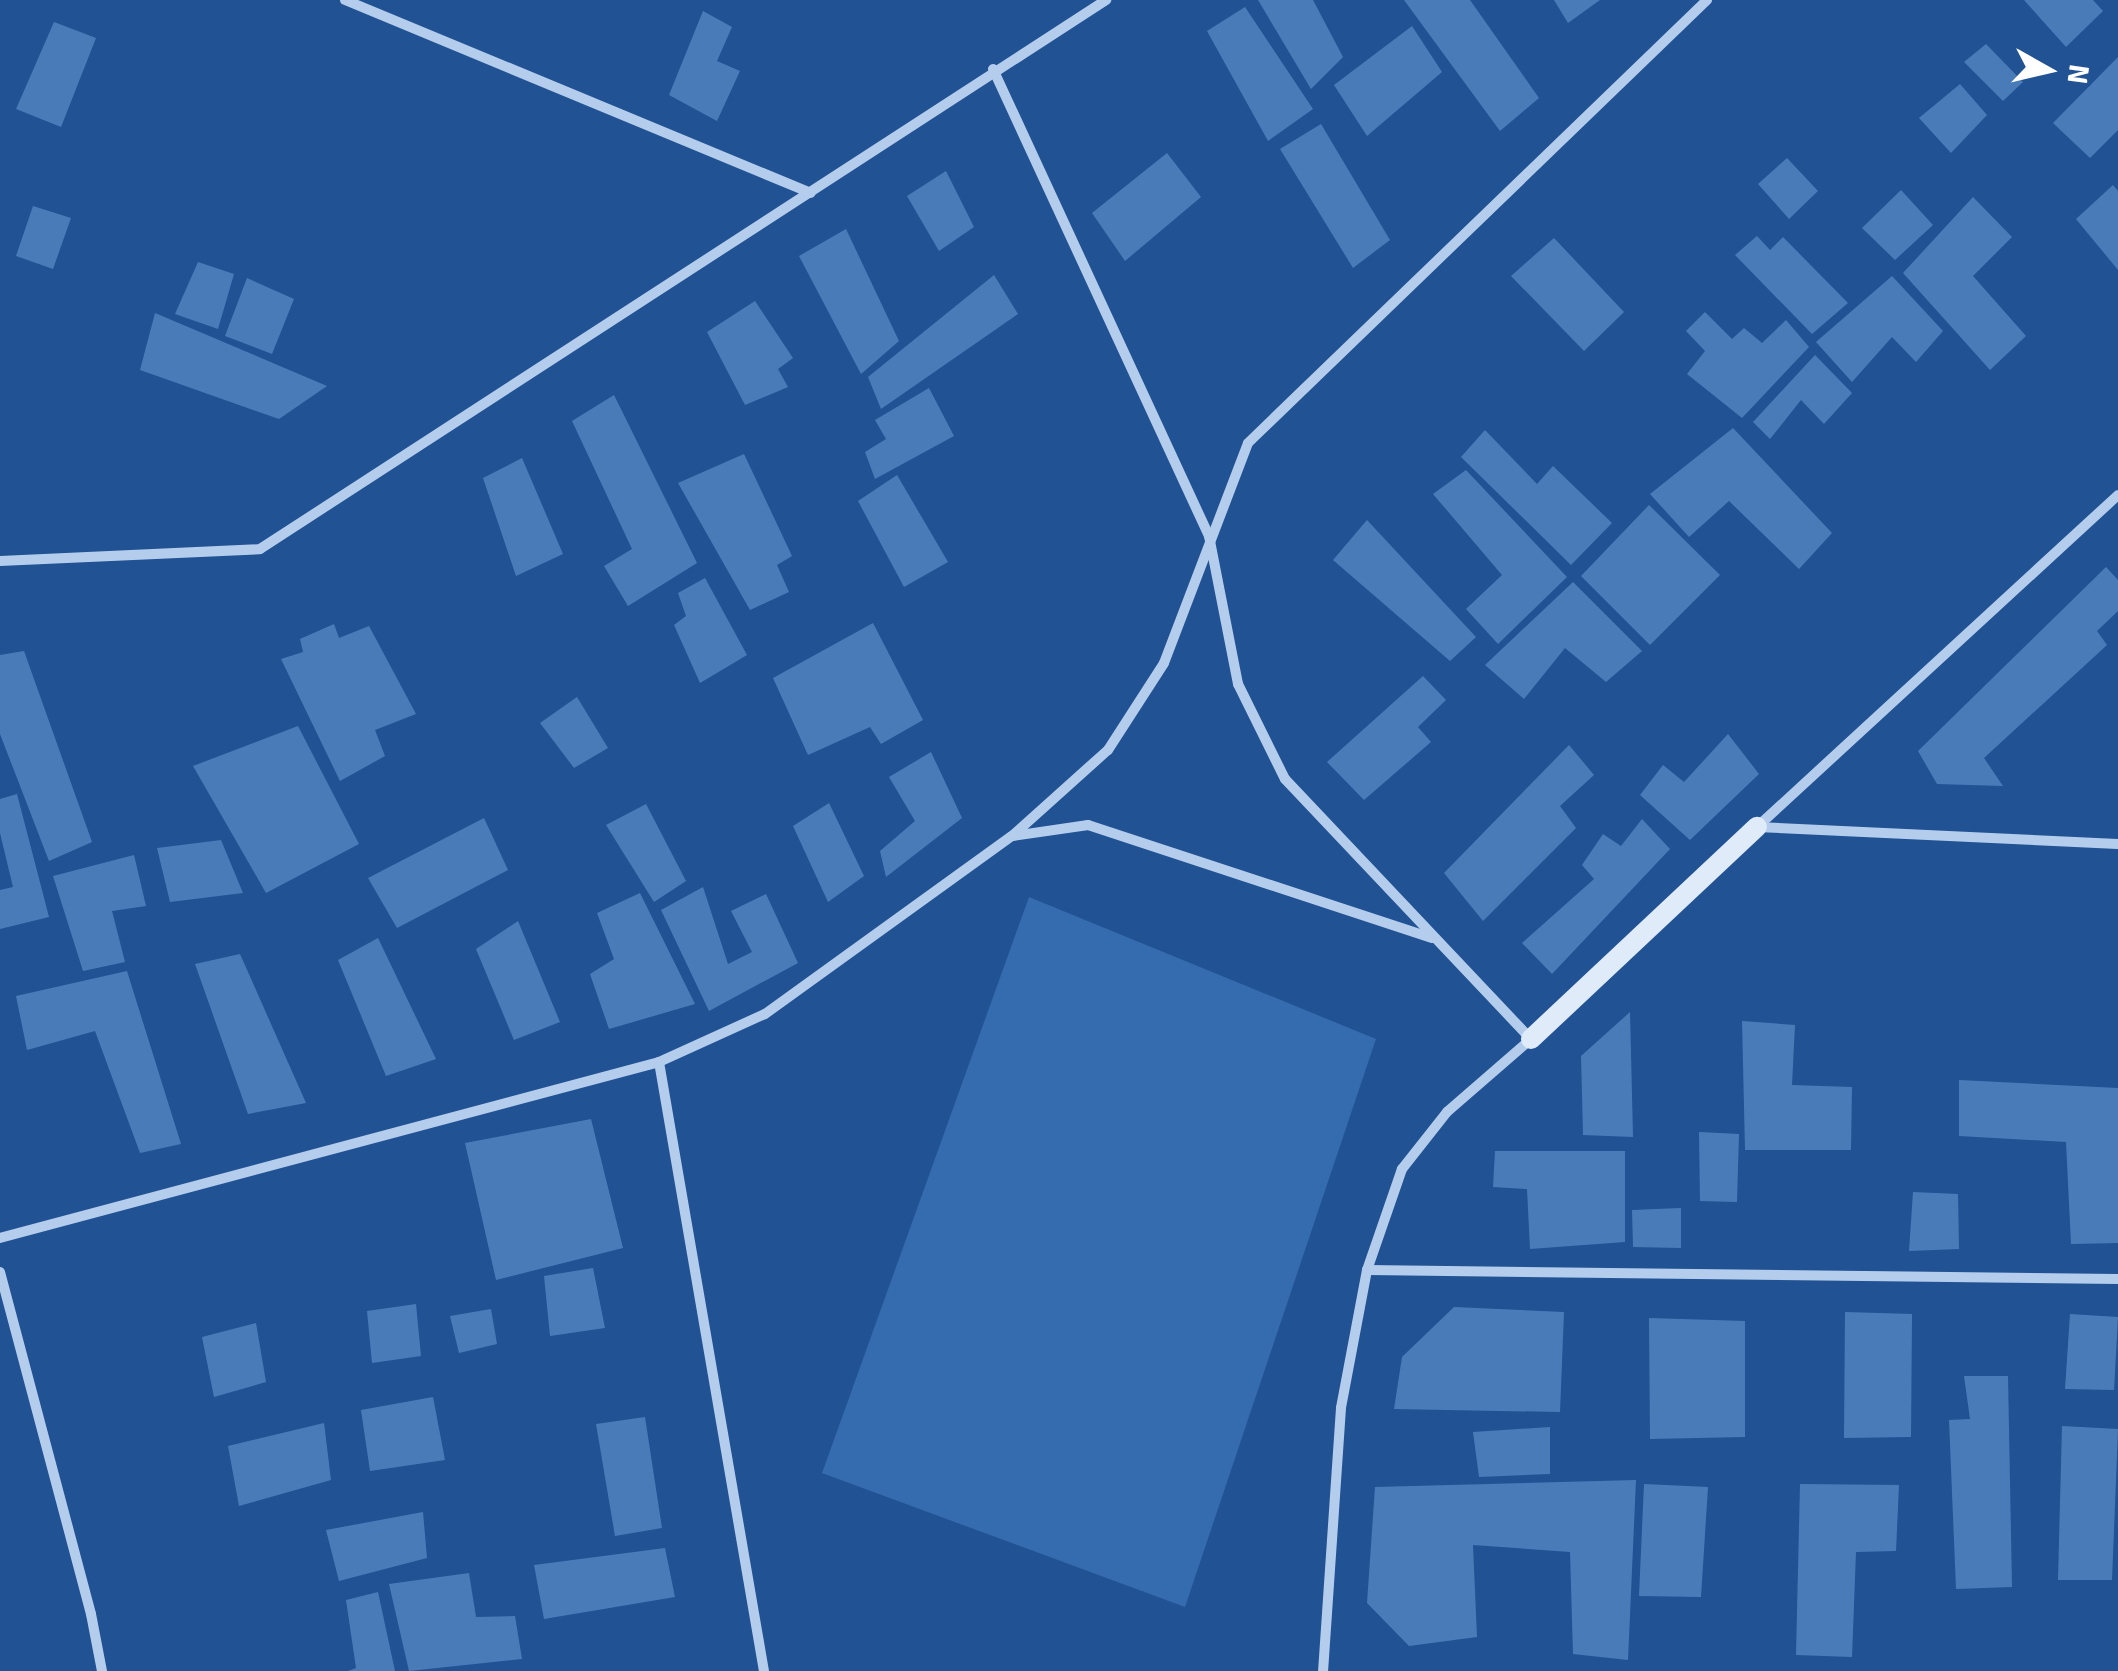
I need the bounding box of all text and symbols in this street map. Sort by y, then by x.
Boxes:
north arrow [1998,20,2098,120]
text: N [2060,62,2096,86]

